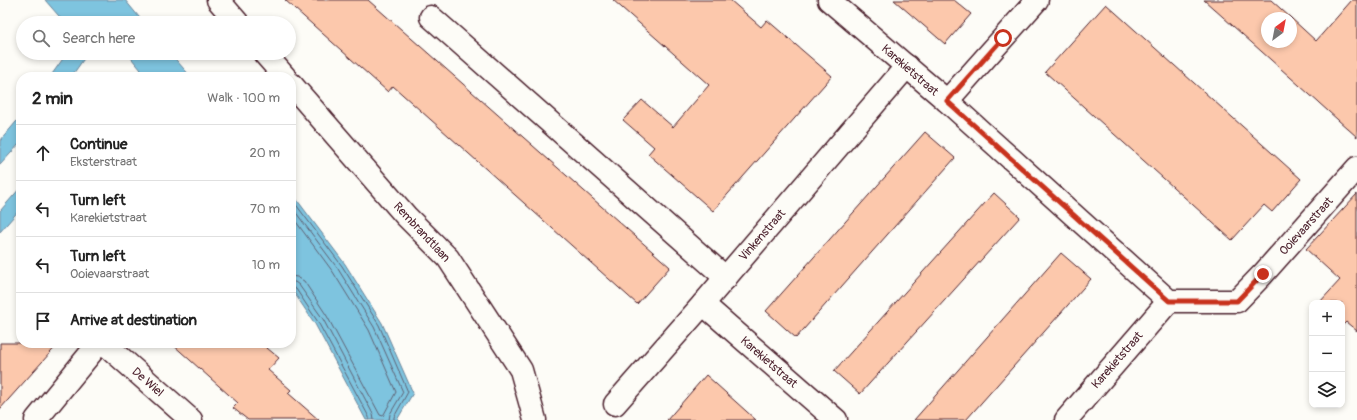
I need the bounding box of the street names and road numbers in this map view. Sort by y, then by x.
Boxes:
street label: Karekietstraat [878,41,941,99]
street label: Ooievaarstraat [1276,194,1337,259]
street label: Rembrandtlaan [390,199,453,266]
street label: Vinkenstraat [736,206,789,264]
street label: Karekietstraat [1088,329,1146,392]
street label: Karekietstraat [737,333,800,391]
street label: De Wiel [129,365,167,400]

